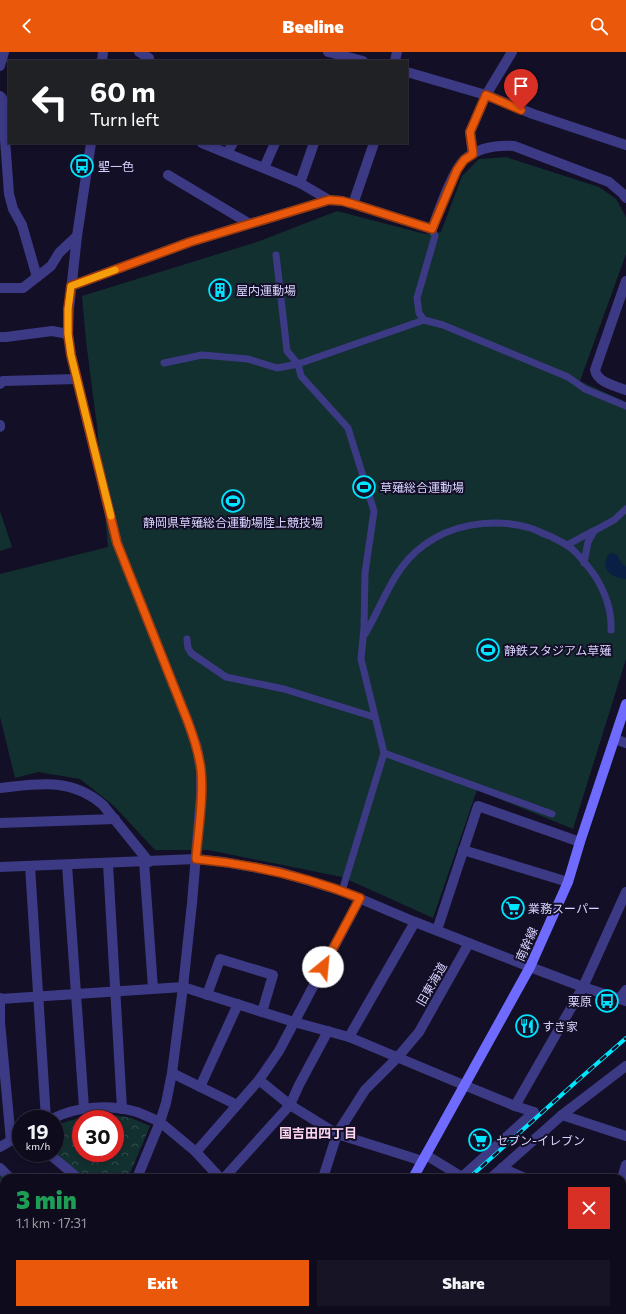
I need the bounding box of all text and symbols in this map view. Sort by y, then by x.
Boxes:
icon: back [16,15,38,37]
text: Beeline [282,15,344,37]
icon: search [588,15,610,37]
pin [504,69,538,110]
text: 60 m [90,74,156,108]
icon: arrive [510,75,532,97]
icon: left [24,76,76,128]
text: Turn left [90,108,159,130]
bus stop icon: 聖一色 [69,153,95,179]
place label: 聖一色 [98,159,134,173]
building icon: 屋内運動場 [207,277,233,303]
place label: 屋内運動場 [236,283,296,297]
sports icon: 草薙総合運動場 [351,474,377,500]
place label: 草薙総合運動場 [380,480,464,494]
sports icon: 静岡県草薙総合運動場陸上競技場 [220,488,246,514]
place label: 静岡県草薙総合運動場陸上競技場 [143,515,323,529]
sports icon: 静鉄スタジアム草薙 [475,637,501,663]
place label: 静鉄スタジアム草薙 [504,643,611,657]
supermarket icon: 業務スーパー [500,895,526,921]
place label: 業務スーパー [528,901,600,915]
street label: 南幹線 [512,925,540,963]
position arrow [302,946,344,988]
street label: 旧東海道 [413,960,449,1008]
bus stop icon: 栗原 [594,988,620,1014]
place label: 栗原 [568,994,592,1008]
restaurant icon: すき家 [514,1013,540,1039]
place label: すき家 [542,1019,578,1033]
speed limit sign: 30 [72,1110,124,1162]
text: 19 [27,1119,49,1143]
district label: 国吉田四丁目 [279,1125,357,1141]
supermarket icon: セブン-イレブン [467,1127,493,1153]
place label: セブン-イレブン [496,1133,585,1147]
text: km/h [26,1140,50,1152]
text: 3 min [16,1185,77,1214]
button: close [568,1187,610,1229]
text: 1.1 km · 17:31 [16,1215,87,1231]
button: Exit [16,1260,309,1306]
button: Share [317,1260,610,1306]

